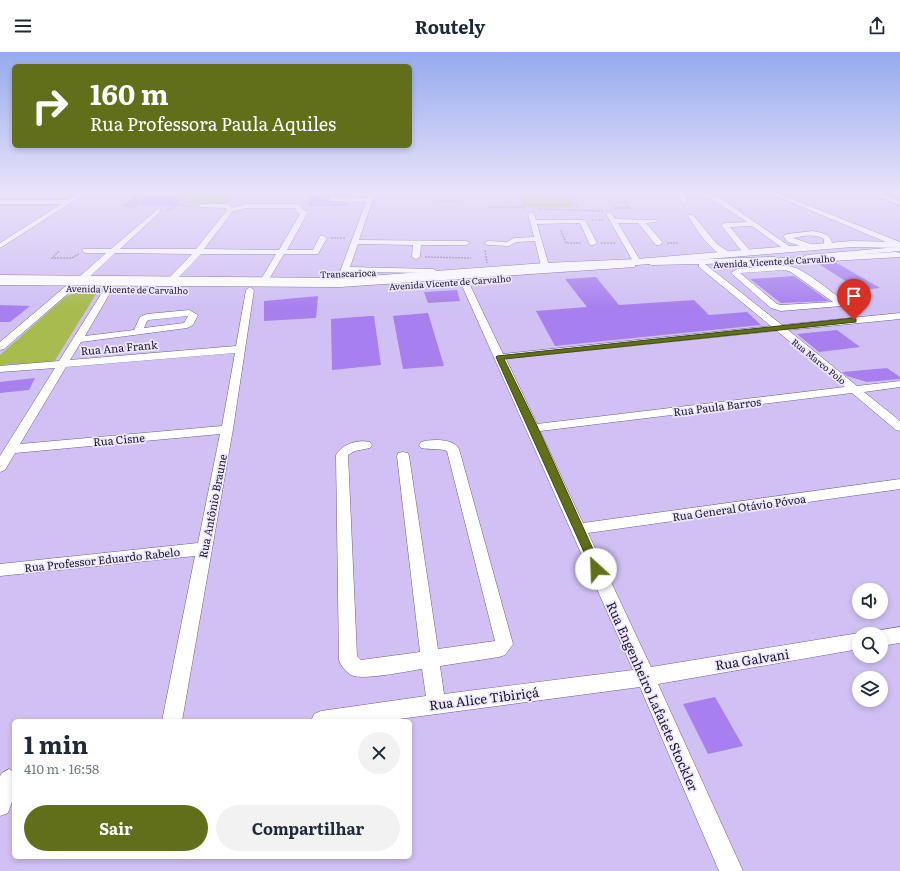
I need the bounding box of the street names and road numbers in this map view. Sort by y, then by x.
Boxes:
street label: Avenida Vicente de Carvalho [713,251,835,271]
street label: Transcarioca [320,265,377,281]
street label: Avenida Vicente de Carvalho [389,271,511,293]
street label: Avenida Vicente de Carvalho [66,281,188,297]
street label: Rua Marco Polo [789,335,849,387]
street label: Rua Ana Frank [80,336,159,358]
street label: Rua Paula Barros [672,393,762,419]
street label: Rua Cisne [92,429,146,449]
street label: Rua Antônio Braune [194,452,230,559]
street label: Rua General Otávio Póvoa [671,490,807,524]
street label: Rua Professor Eduardo Rabelo [23,543,181,575]
street label: Rua Engenheiro Lafaiete Stockler [602,598,704,795]
street label: Rua Galvani [714,644,791,674]
street label: Rua Alice Tibiriçá [428,682,540,714]

